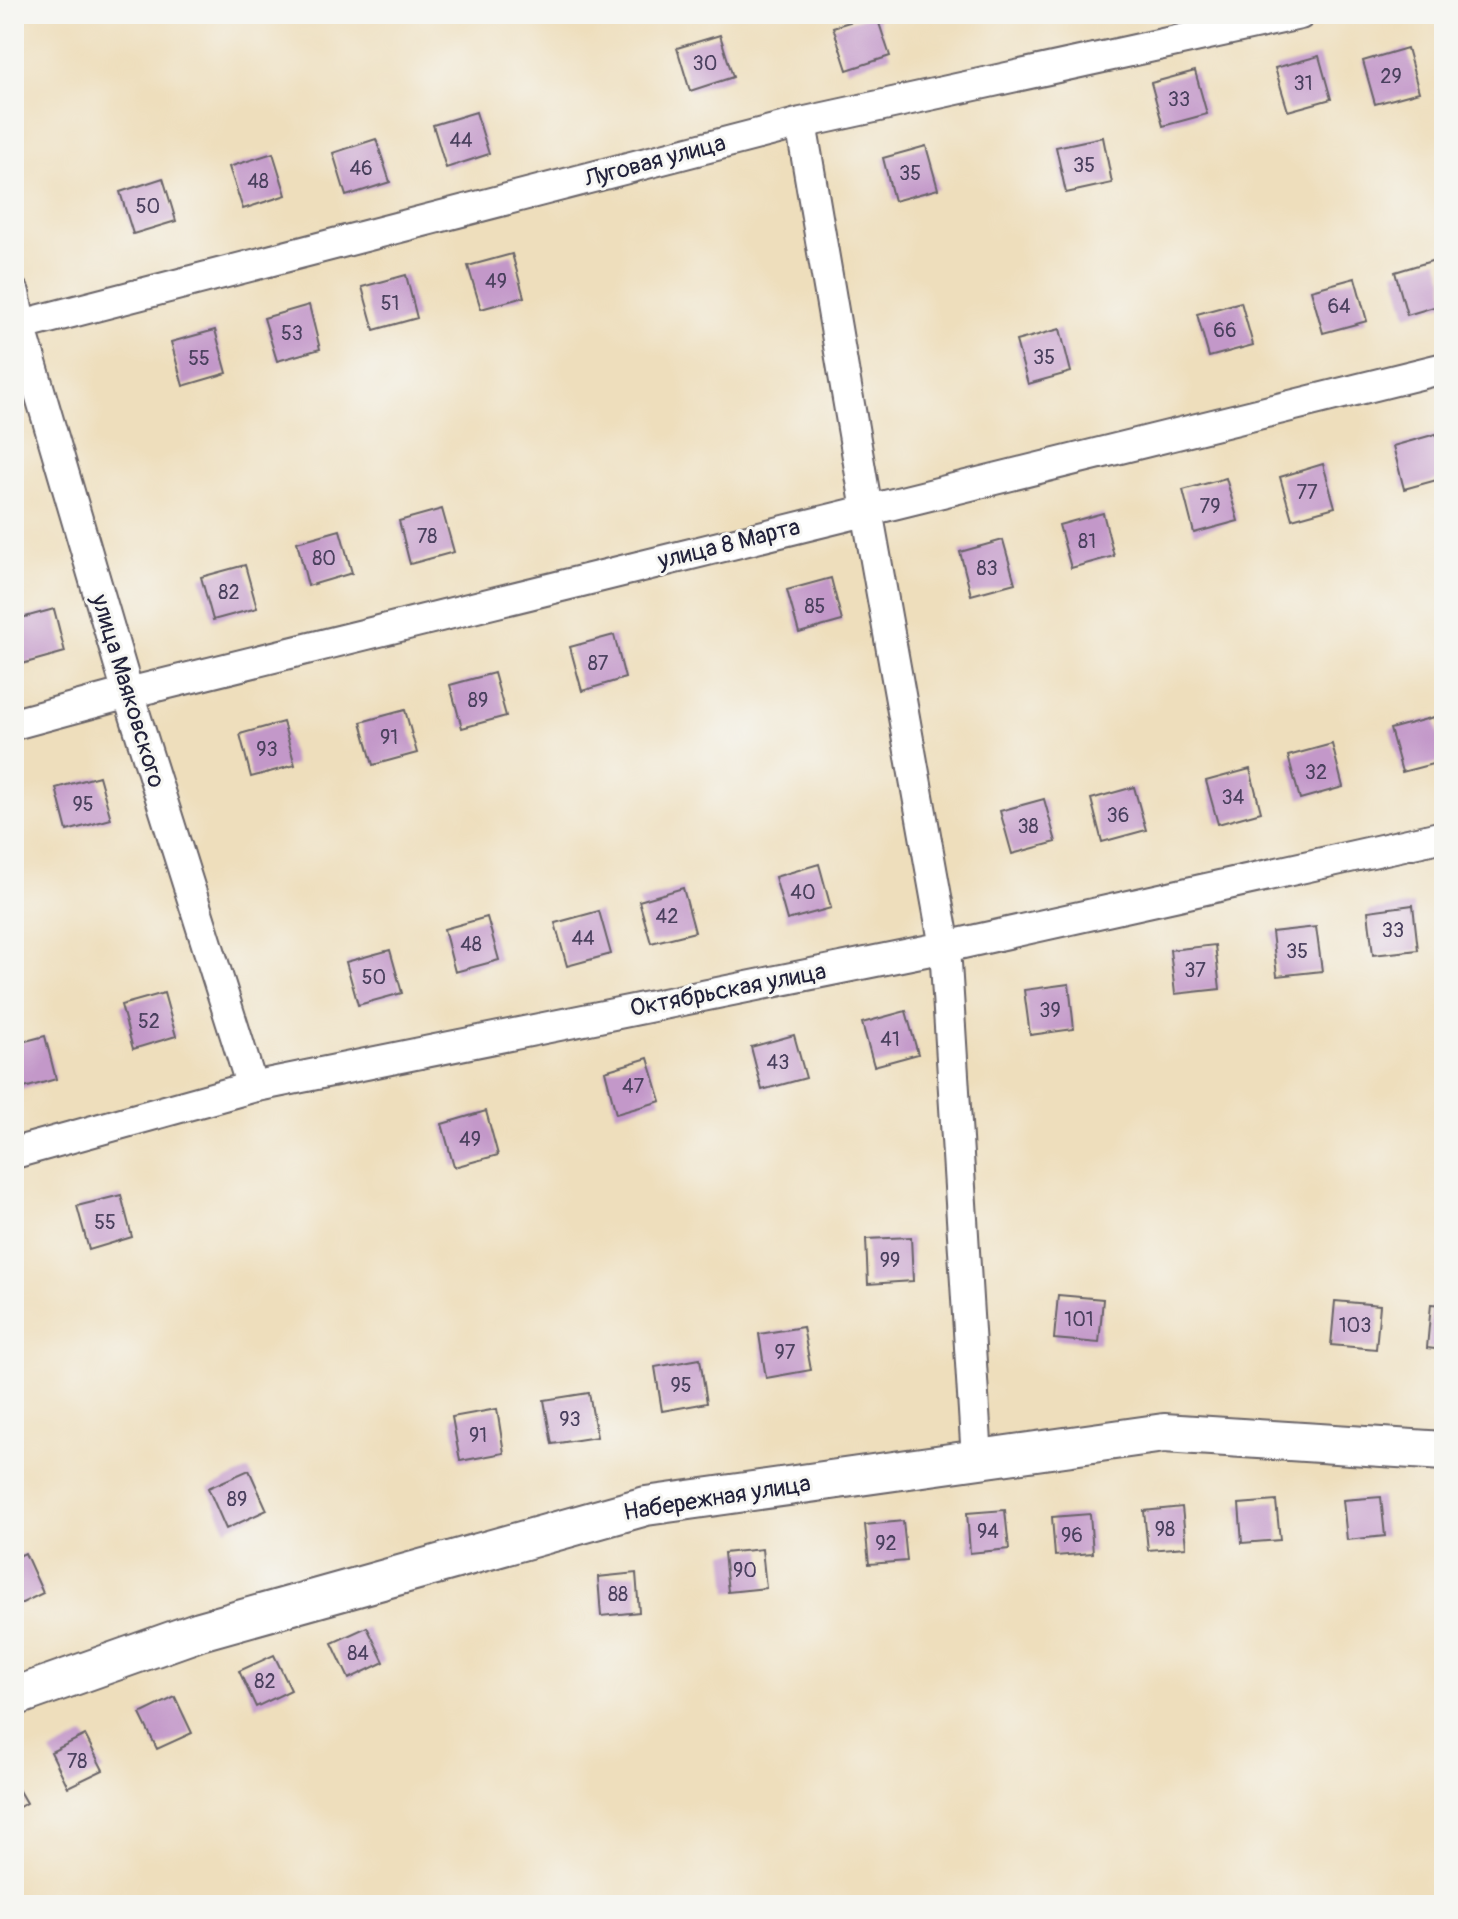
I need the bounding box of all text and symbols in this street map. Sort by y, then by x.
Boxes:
house number: 30 [693,51,717,76]
house number: 29 [1380,64,1402,89]
house number: 31 [1294,71,1312,96]
house number: 33 [1168,87,1190,112]
house number: 44 [449,128,473,153]
street label: Луговая улица [580,128,729,194]
house number: 35 [1073,153,1095,178]
house number: 46 [349,156,373,181]
house number: 35 [899,161,921,186]
house number: 48 [247,169,269,194]
house number: 50 [136,194,160,219]
house number: 49 [485,269,507,294]
house number: 51 [381,291,399,316]
house number: 64 [1327,294,1351,319]
house number: 66 [1213,318,1237,343]
house number: 53 [281,321,303,346]
house number: 35 [1033,345,1055,370]
house number: 55 [188,346,210,371]
house number: 77 [1296,480,1318,505]
house number: 79 [1200,494,1220,519]
street label: улица 8 Марта [654,512,803,576]
house number: 78 [417,524,437,549]
house number: 81 [1078,529,1096,554]
house number: 80 [312,546,336,571]
house number: 83 [976,556,998,581]
house number: 82 [218,580,240,605]
street label: улица Маяковского [85,590,171,791]
house number: 85 [805,594,825,619]
house number: 87 [588,651,609,676]
house number: 89 [468,688,488,713]
house number: 91 [380,725,398,750]
house number: 93 [256,737,278,762]
house number: 32 [1305,760,1327,785]
house number: 34 [1222,785,1245,810]
house number: 95 [72,792,94,817]
house number: 36 [1107,803,1129,828]
house number: 38 [1017,814,1039,839]
house number: 40 [790,880,816,905]
house number: 42 [656,904,678,929]
house number: 33 [1382,918,1404,943]
house number: 44 [571,926,595,951]
house number: 48 [460,932,482,957]
house number: 35 [1286,939,1308,964]
street label: Октябрьская улица [628,957,828,1023]
house number: 37 [1184,958,1206,983]
house number: 50 [362,965,386,990]
house number: 39 [1039,998,1061,1023]
house number: 52 [138,1009,160,1034]
house number: 41 [880,1027,900,1052]
house number: 43 [767,1050,789,1075]
house number: 47 [622,1074,645,1099]
house number: 49 [459,1127,481,1152]
house number: 55 [94,1210,116,1235]
house number: 99 [880,1248,900,1273]
house number: 101 [1064,1307,1094,1332]
house number: 103 [1339,1313,1371,1338]
house number: 97 [775,1340,796,1365]
house number: 95 [670,1373,692,1398]
house number: 93 [559,1407,581,1432]
house number: 91 [469,1423,487,1448]
street label: Набережная улица [621,1469,813,1527]
house number: 89 [227,1487,247,1512]
house number: 98 [1155,1517,1175,1542]
house number: 94 [977,1519,999,1544]
house number: 96 [1061,1523,1083,1548]
house number: 92 [875,1531,897,1556]
house number: 90 [733,1558,757,1583]
house number: 88 [608,1582,628,1607]
house number: 84 [347,1641,369,1666]
house number: 82 [254,1669,276,1694]
house number: 78 [67,1749,87,1774]

